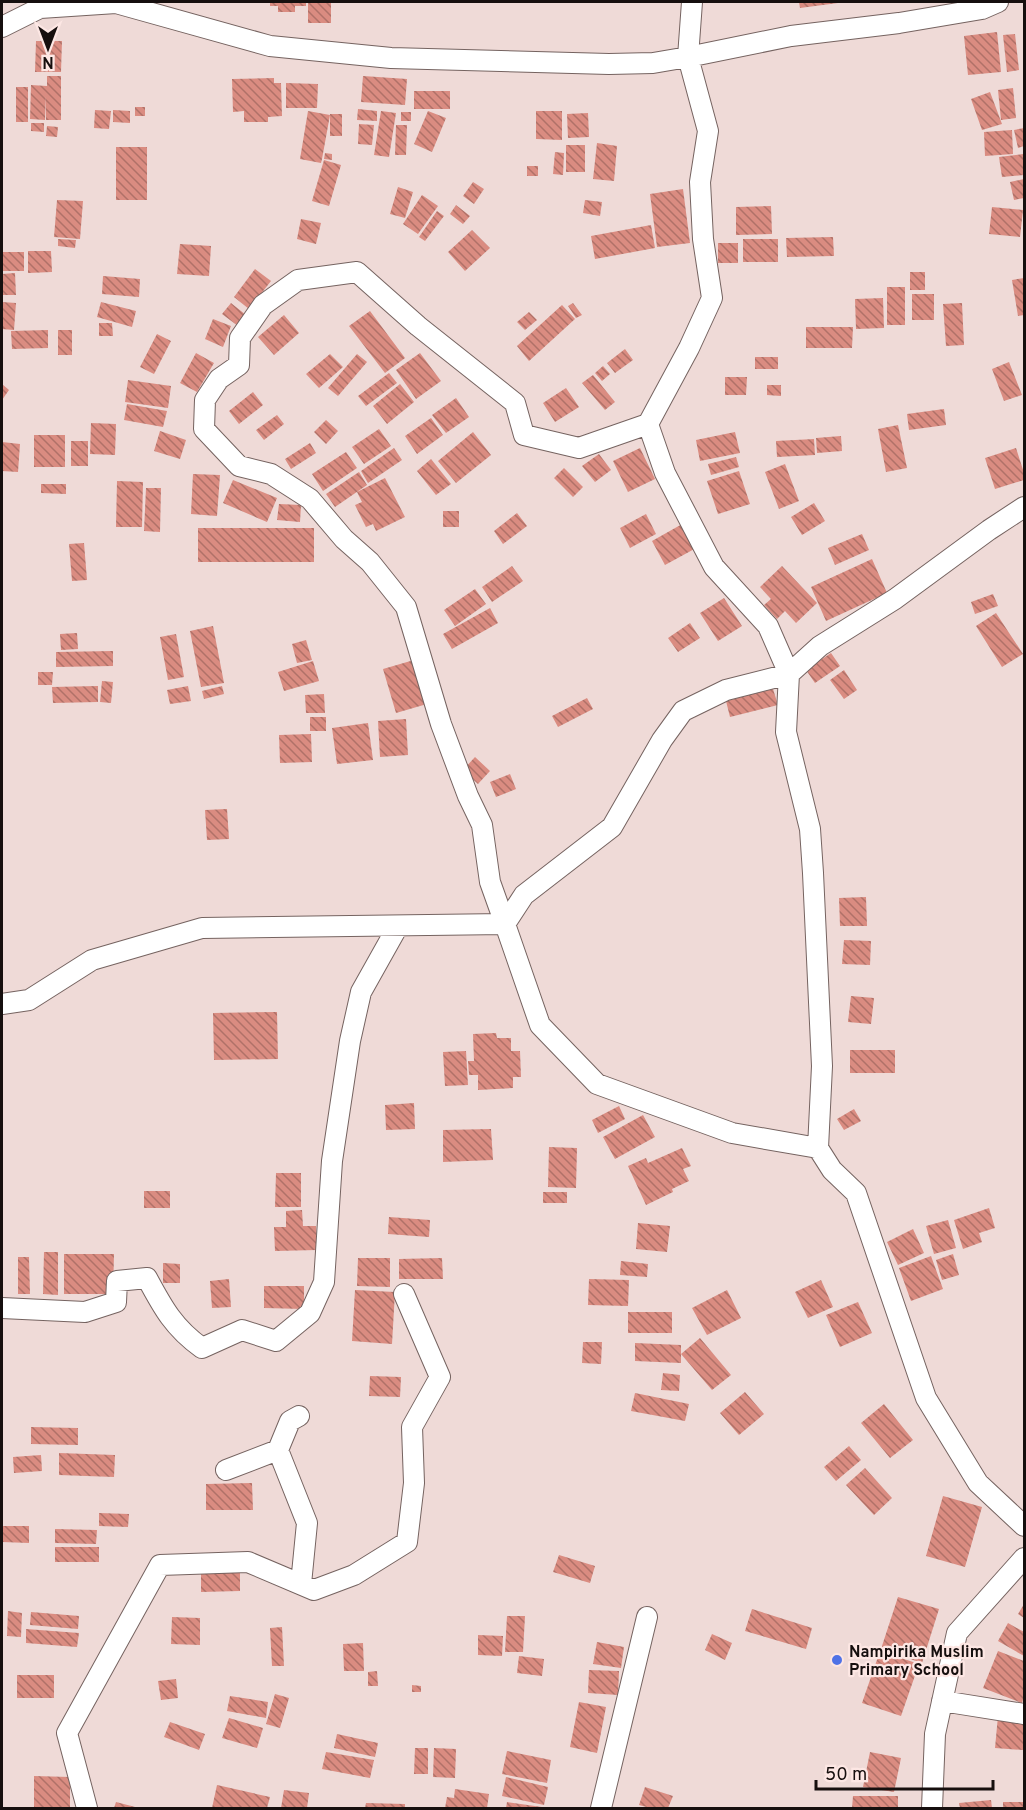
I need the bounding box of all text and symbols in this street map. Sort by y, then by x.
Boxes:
north arrow [18,18,78,78]
text: N [42,51,54,71]
place label: Nampirika Muslim Primary School [849,1643,984,1681]
marker: Nampirika Muslim Primary School [830,1653,844,1667]
scale bar [816,1753,993,1791]
text: 50 m [825,1764,867,1787]

